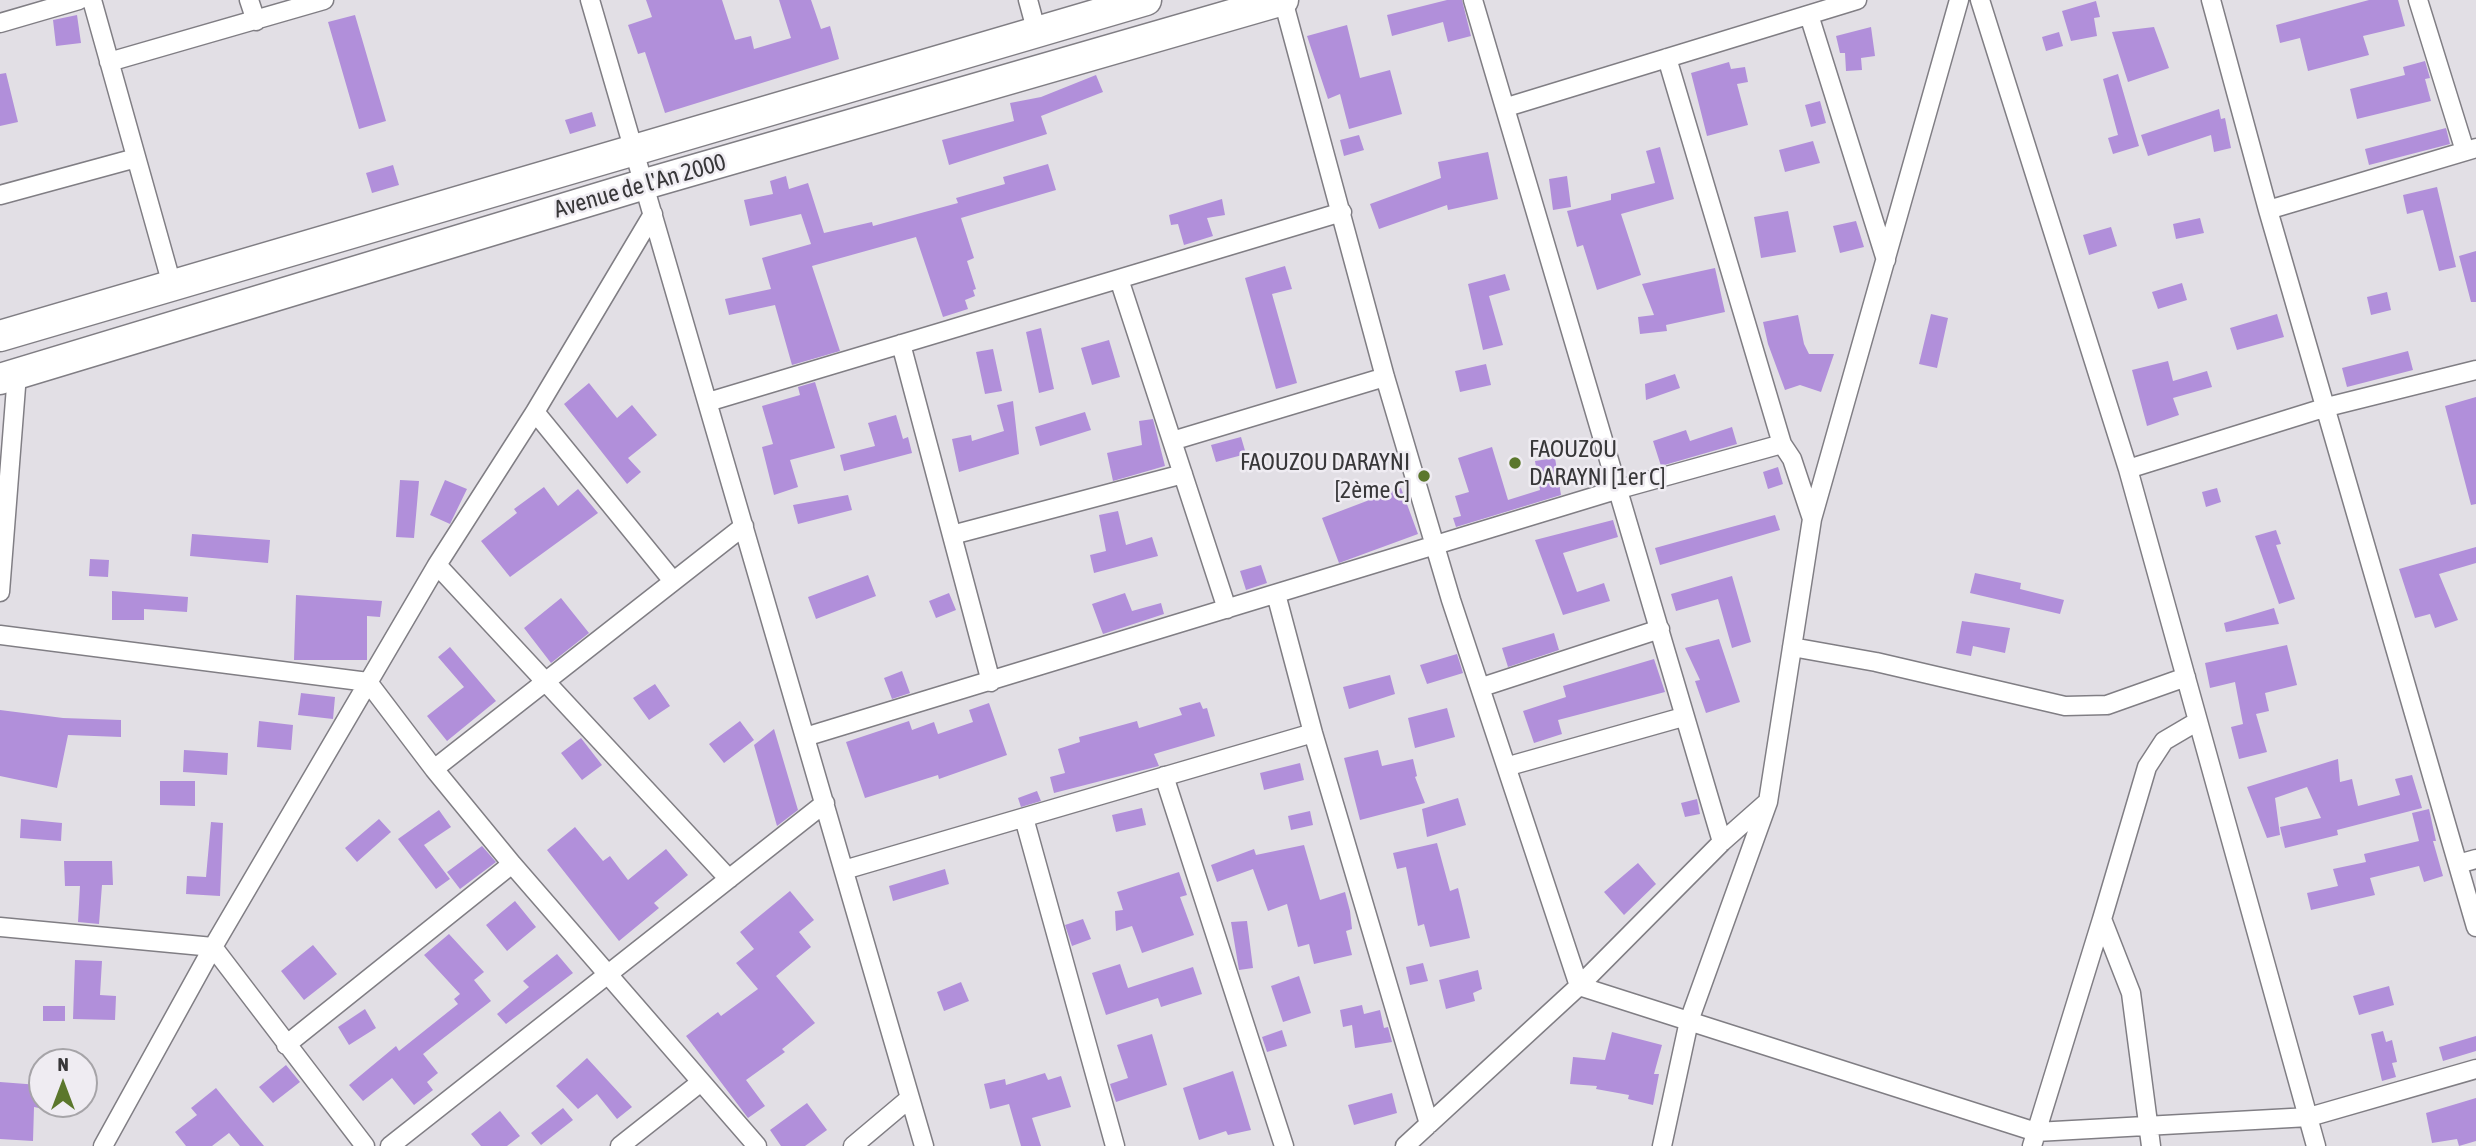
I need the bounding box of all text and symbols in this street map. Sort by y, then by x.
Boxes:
street label: Avenue de l'An 2000 [551,148,729,224]
place label: FAOUZOU DARAYNI [1er C] [1529,435,1665,491]
place label: FAOUZOU DARAYNI [2ème C] [1240,448,1410,504]
marker: FAOUZOU DARAYNI [1er C] [1507,455,1523,471]
marker: FAOUZOU DARAYNI [2ème C] [1416,468,1432,484]
north arrow [28,1048,98,1118]
text: N [57,1053,69,1075]

